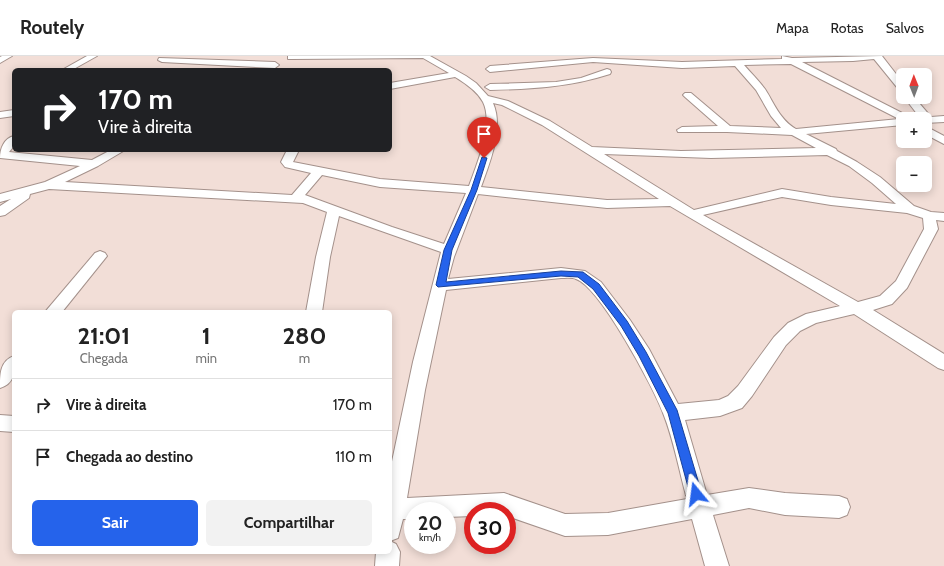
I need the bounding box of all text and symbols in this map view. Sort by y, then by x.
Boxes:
text: Routely [20,16,84,39]
text: Mapa [776,19,809,37]
text: Rotas [831,19,864,37]
text: Salvos [886,19,924,37]
north arrow [896,68,932,104]
map controls [896,68,932,192]
text: 170 m [98,82,173,116]
icon: right [32,84,84,136]
button: + [896,112,932,148]
text: Vire à direita [98,116,192,138]
pin [467,117,501,158]
icon: arrive [473,123,495,145]
button: − [896,156,932,192]
text: 21:01 [77,321,130,350]
text: 1 [202,321,211,350]
text: 280 [282,321,327,350]
text: Chegada [80,350,128,366]
text: min [196,350,217,366]
text: m [299,350,310,366]
icon: right [32,394,54,416]
text: Vire à direita [66,396,147,414]
text: 170 m [333,396,372,414]
icon: arrive [32,446,54,468]
text: Chegada ao destino [66,448,193,466]
text: 110 m [335,448,372,466]
position arrow [675,473,717,515]
button: Sair [32,500,198,546]
button: Compartilhar [206,500,372,546]
speed limit sign: 30 [464,502,516,554]
text: 20 [418,511,442,535]
text: km/h [419,531,441,544]

